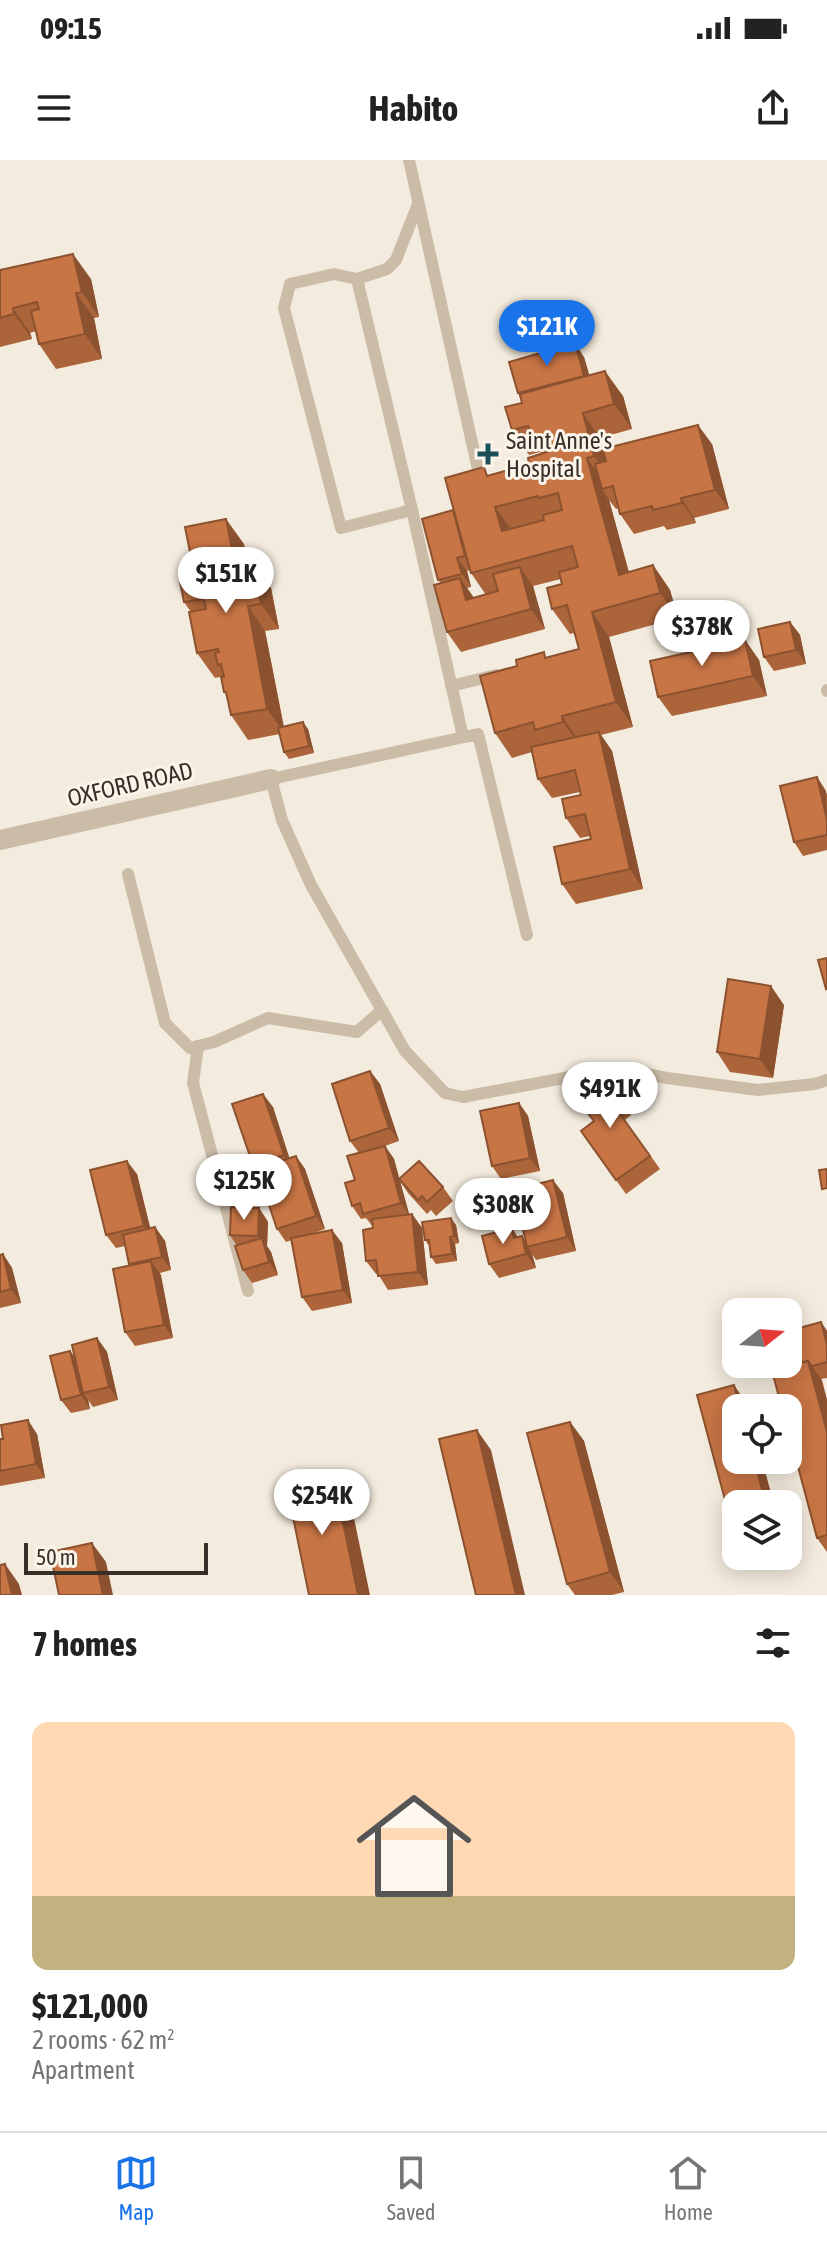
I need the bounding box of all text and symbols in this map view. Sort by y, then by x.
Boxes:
text: 09:15 [40,11,102,45]
icon: menu [32,86,76,130]
icon: share [751,86,795,130]
text: Habito [369,87,458,129]
pin: $121K [491,300,603,368]
text: $121K [517,311,577,341]
place label: Saint Anne's Hospital [506,427,612,482]
marker: Saint Anne's Hospital [477,443,499,465]
pin: $151K [170,547,282,615]
text: $151K [196,558,256,588]
pin: $378K [646,600,758,668]
text: $378K [672,611,732,641]
street label: OXFORD ROAD [65,756,195,812]
pin: $491K [554,1062,666,1130]
text: $491K [580,1073,640,1103]
pin: $125K [188,1154,300,1222]
text: $125K [214,1165,274,1195]
pin: $308K [447,1178,559,1246]
text: $308K [473,1189,533,1219]
north arrow [722,1298,802,1378]
map controls [722,1298,802,1570]
button: locate [722,1394,802,1474]
pin: $254K [266,1469,378,1537]
text: $254K [292,1480,352,1510]
button: layers [722,1490,802,1570]
scale bar [24,1539,208,1575]
text: 50 m [36,1544,76,1570]
icon: filters [751,1621,795,1665]
text: 7 homes [32,1624,137,1663]
icon: home [342,1774,486,1918]
text: $121,000 [32,1986,148,2025]
text: 2 rooms · 62 m² [32,2025,174,2055]
text: Apartment [32,2055,135,2085]
tab: Map [114,2151,158,2225]
tab: Saved [387,2151,435,2225]
tab: Home [664,2151,713,2225]

